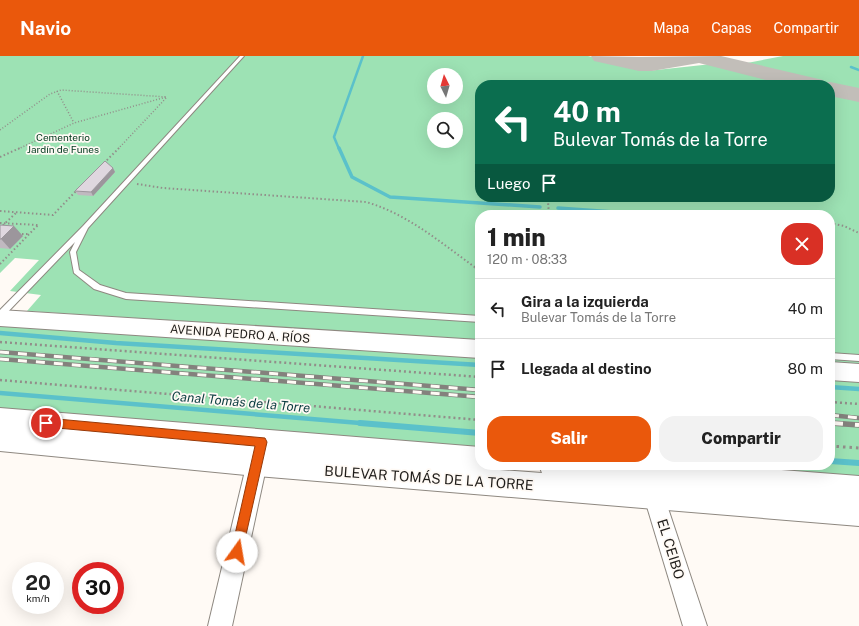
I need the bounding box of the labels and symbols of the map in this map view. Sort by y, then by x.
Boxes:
north arrow [427,68,463,104]
park label: Cementerio Jardín de Funes [27,131,99,155]
street label: AVENIDA PEDRO A. RÍOS [170,322,310,346]
water label: Canal Tomás de la Torre [171,388,311,416]
pin [29,406,63,440]
street label: BULEVAR TOMÁS DE LA TORRE [324,462,534,493]
street label: EL CEIBO [654,517,688,581]
position arrow [216,531,258,573]
speed limit sign: 30 [72,562,124,614]

